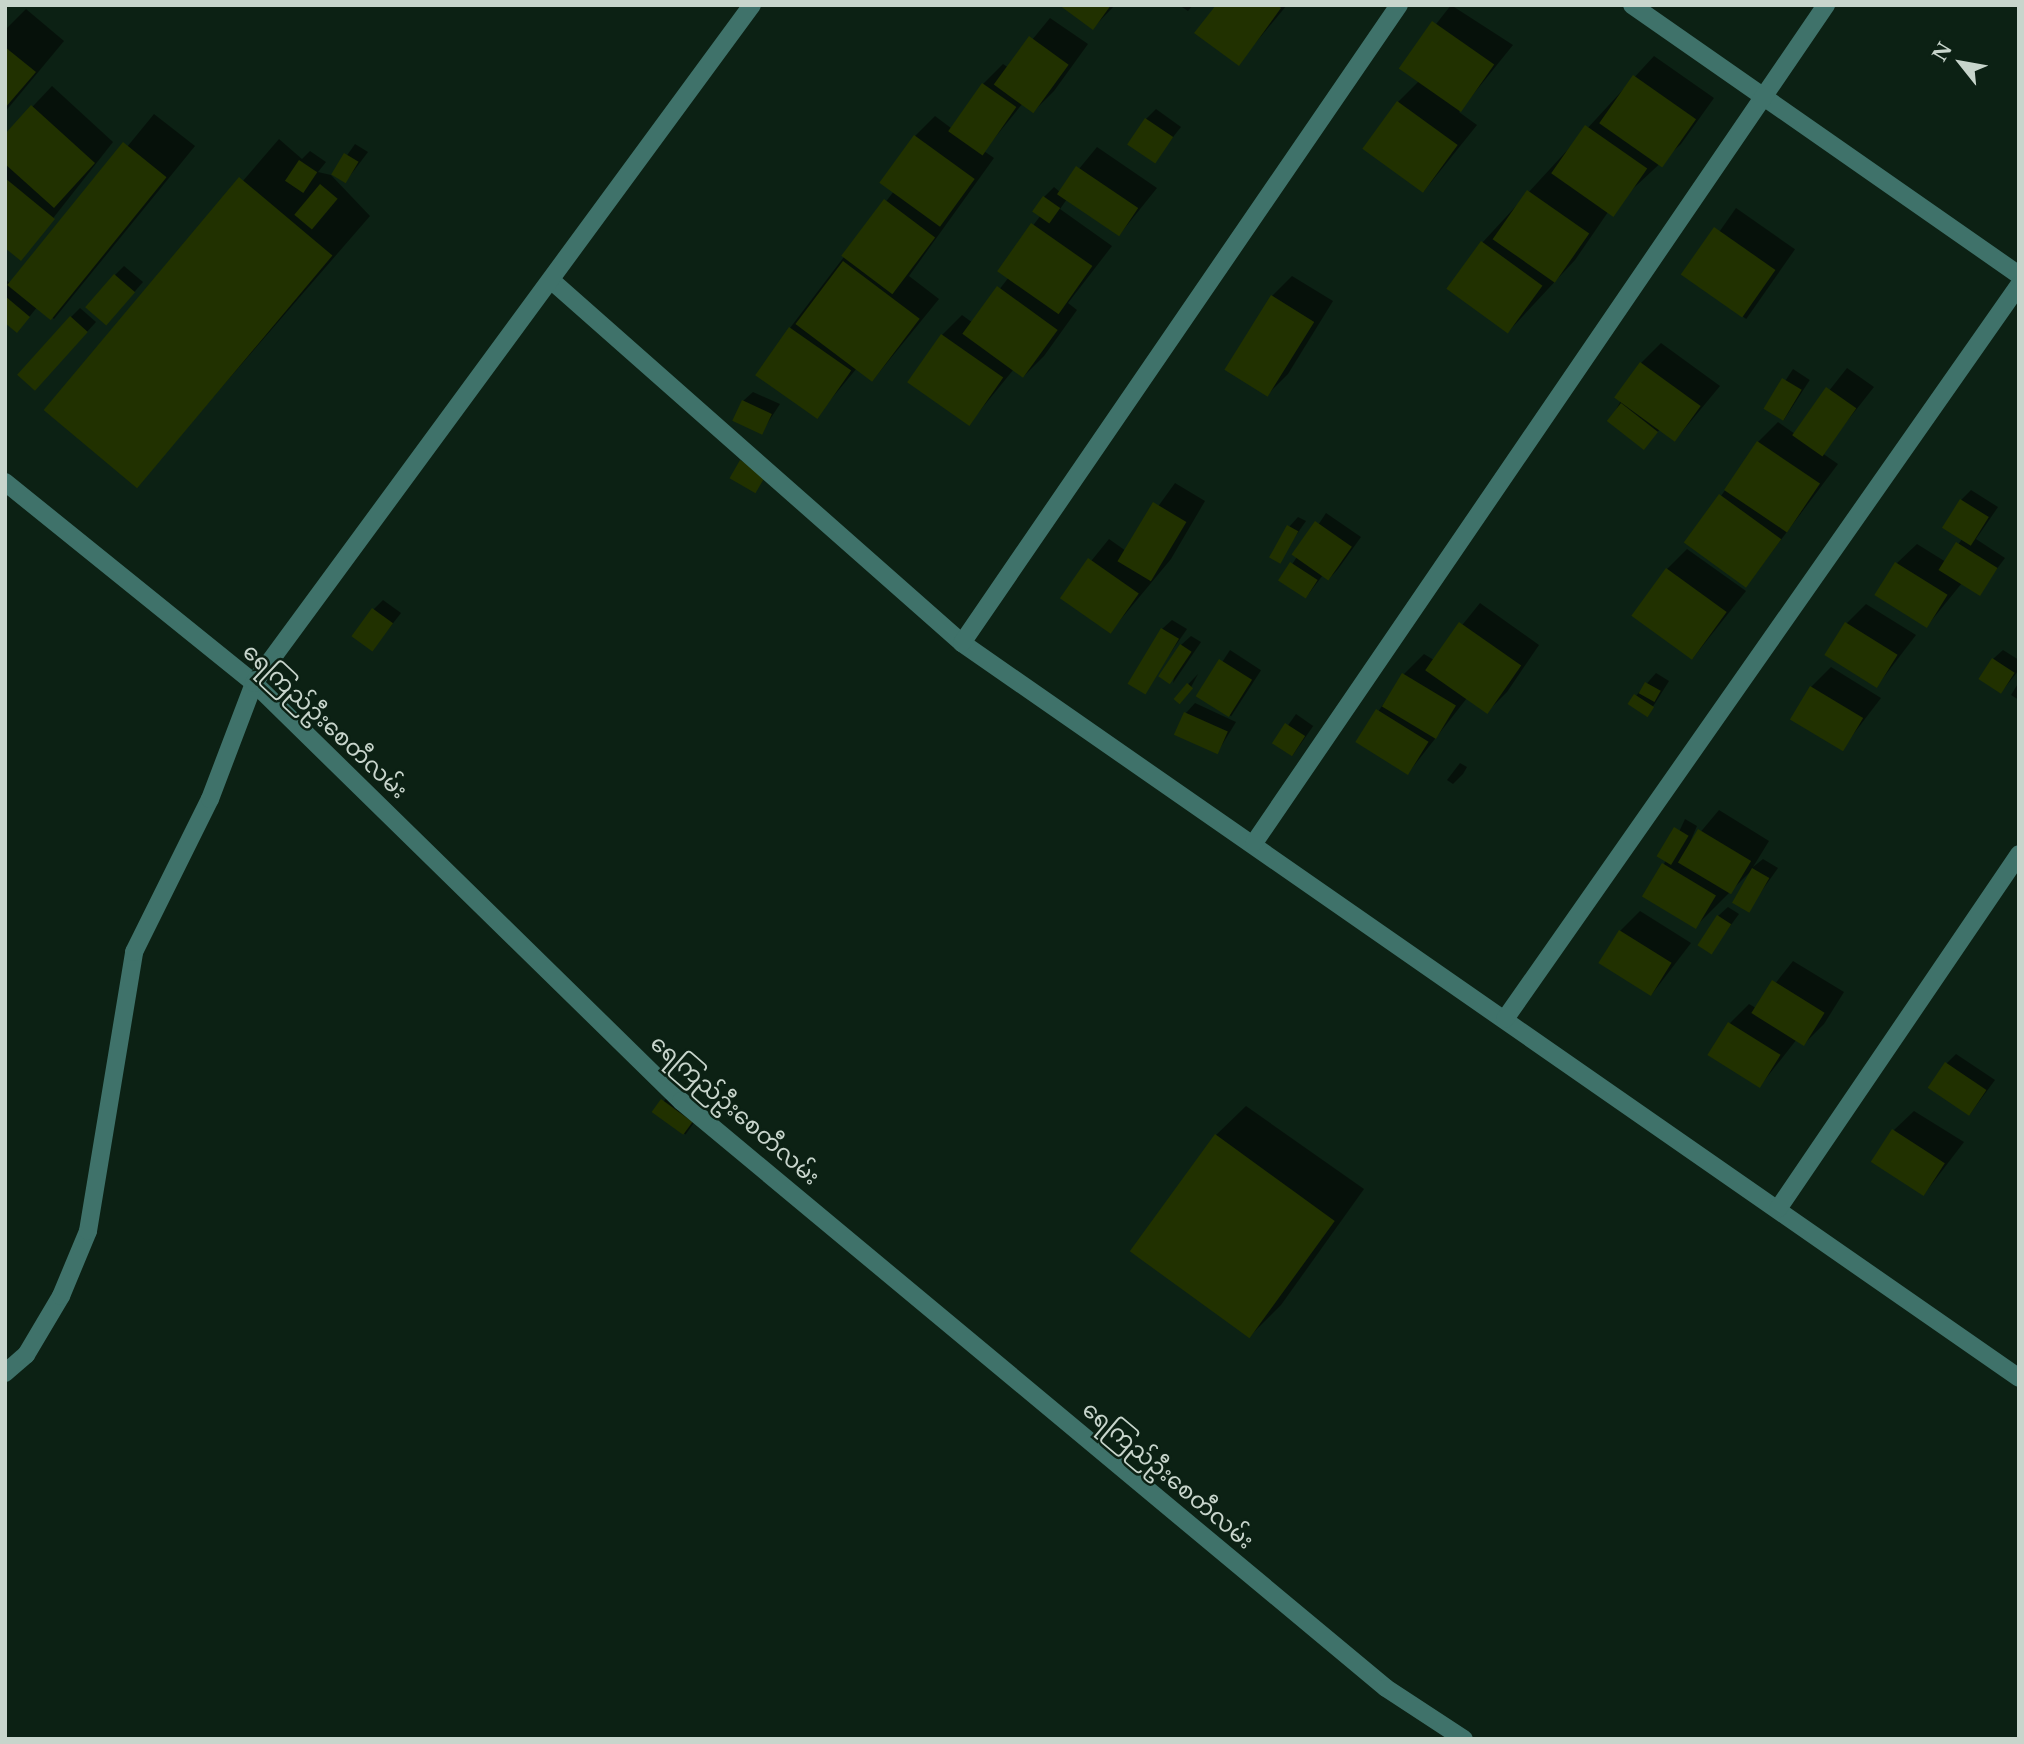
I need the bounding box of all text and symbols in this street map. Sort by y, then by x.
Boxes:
north arrow [1926,28,1996,98]
text: N [1928,38,1957,66]
street label: ရေကြည်ဦးစေတီလမ်း [237,638,413,804]
street label: ရေကြည်ဦးစေတီလမ်း [645,1029,825,1191]
street label: ရေကြည်ဦးစေတီလမ်း [1077,1395,1259,1555]

